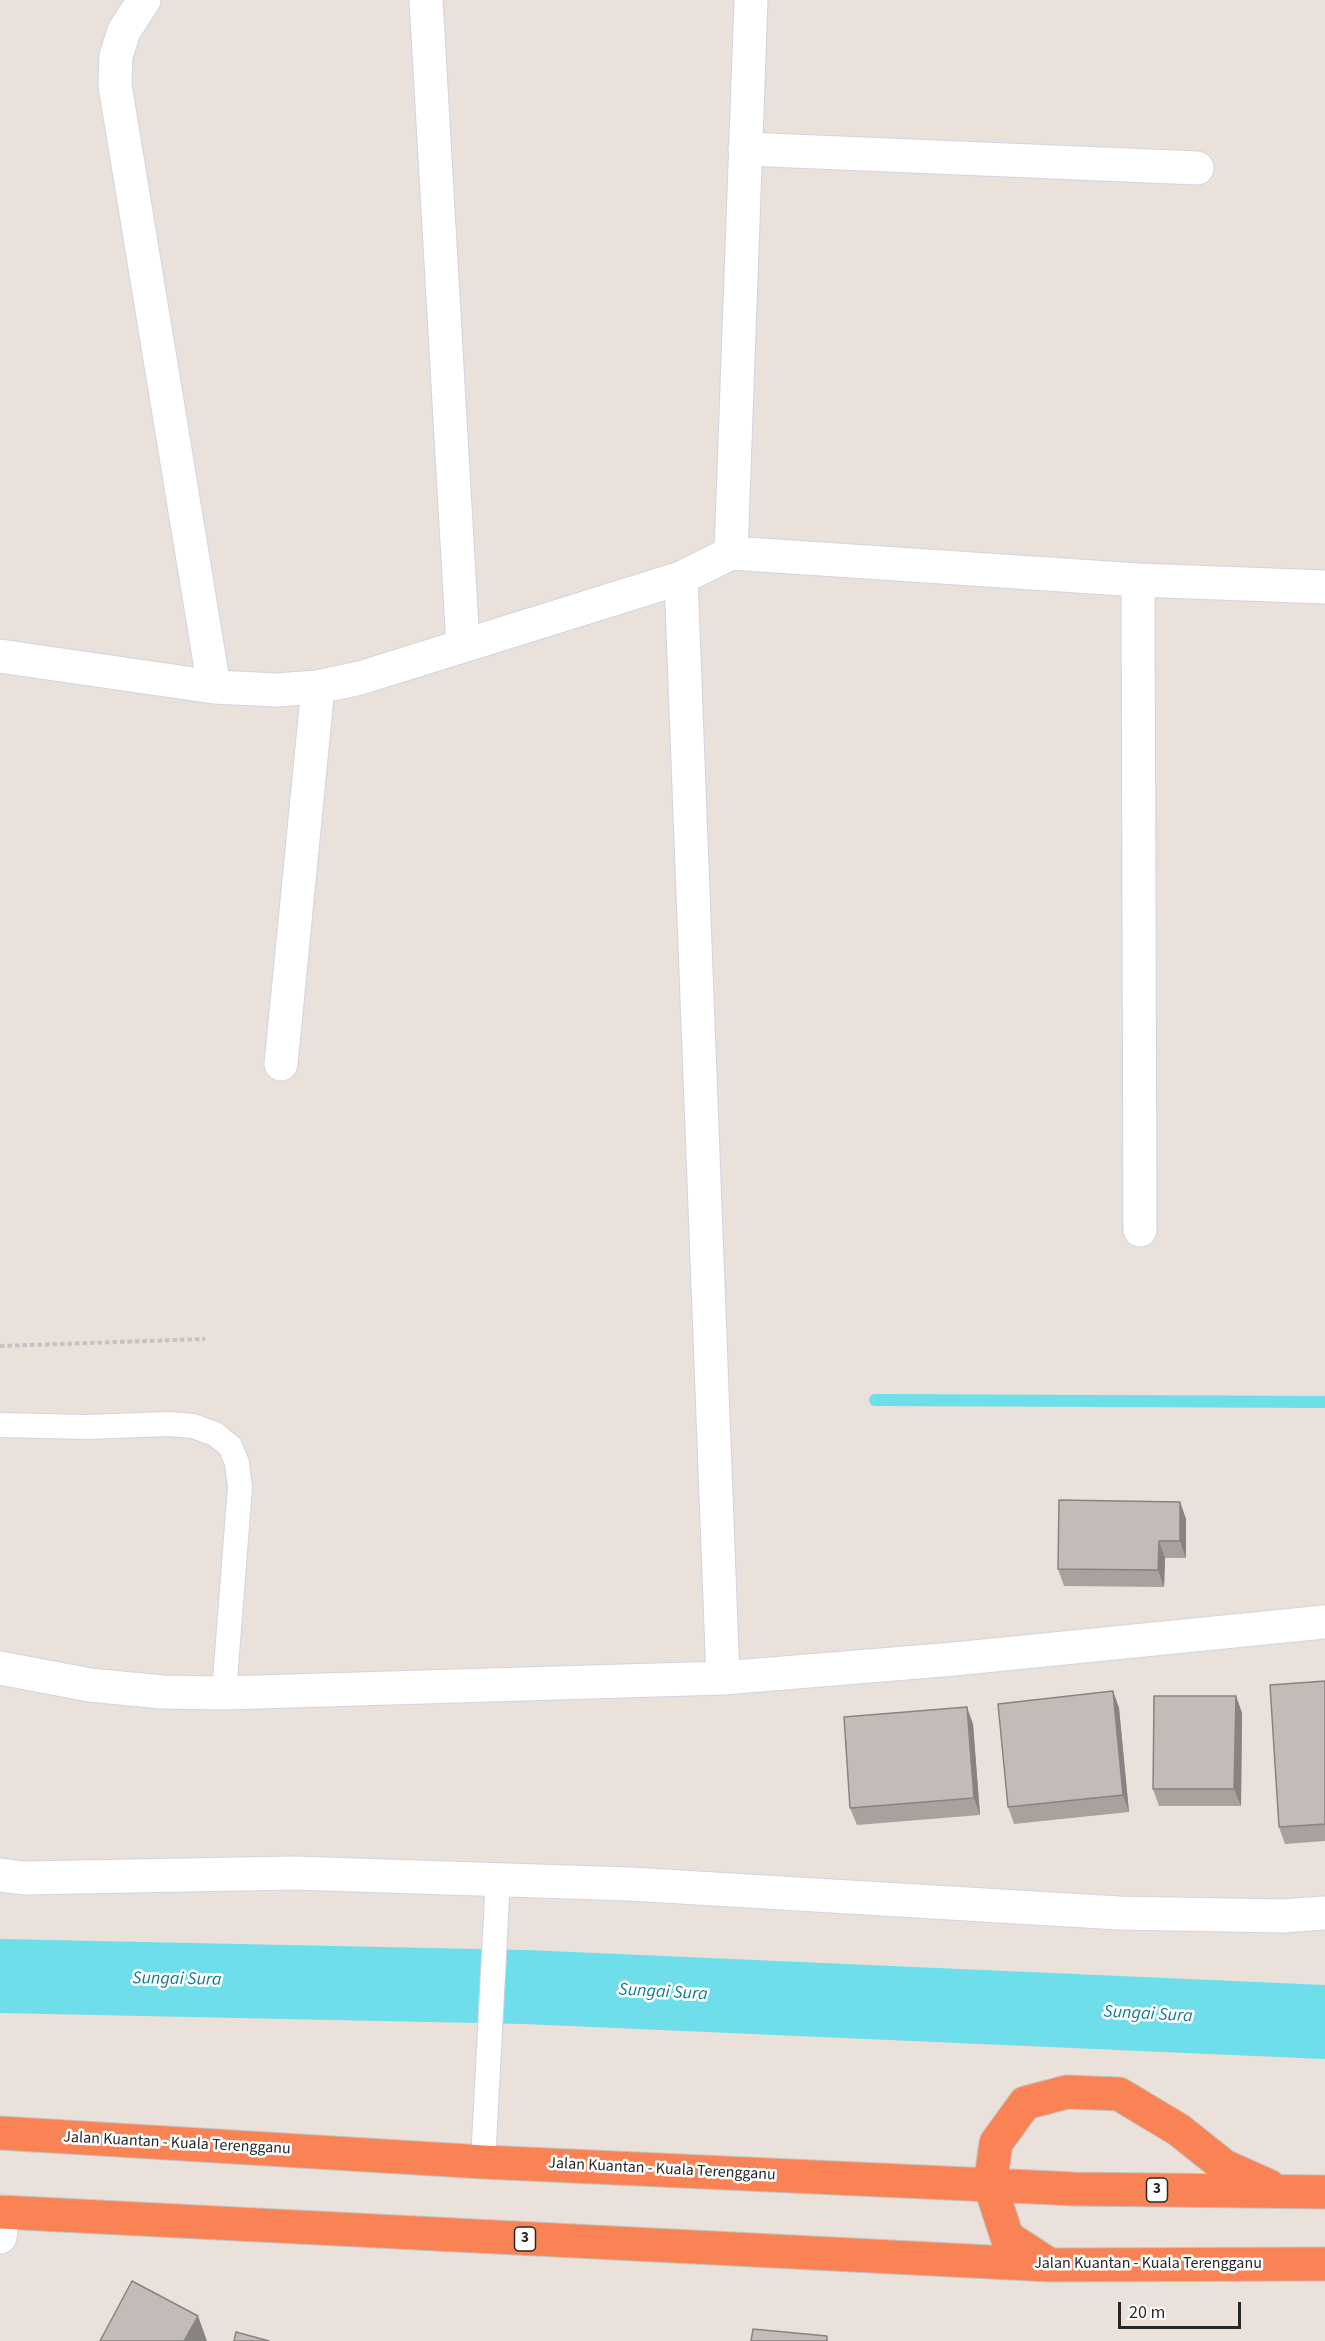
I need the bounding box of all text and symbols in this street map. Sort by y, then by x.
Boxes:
water label: Sungai Sura [132,1968,222,1992]
water label: Sungai Sura [618,1980,708,2006]
water label: Sungai Sura [1103,2002,1193,2028]
street label: Jalan Kuantan - Kuala Terengganu [63,2128,291,2160]
street label: Jalan Kuantan - Kuala Terengganu [548,2154,776,2186]
road number: 3 [1146,2178,1168,2202]
road number: 3 [514,2227,536,2251]
street label: Jalan Kuantan - Kuala Terengganu [1034,2254,1262,2274]
scale bar [1121,2290,1244,2328]
text: 20 m [1129,2300,1165,2325]

